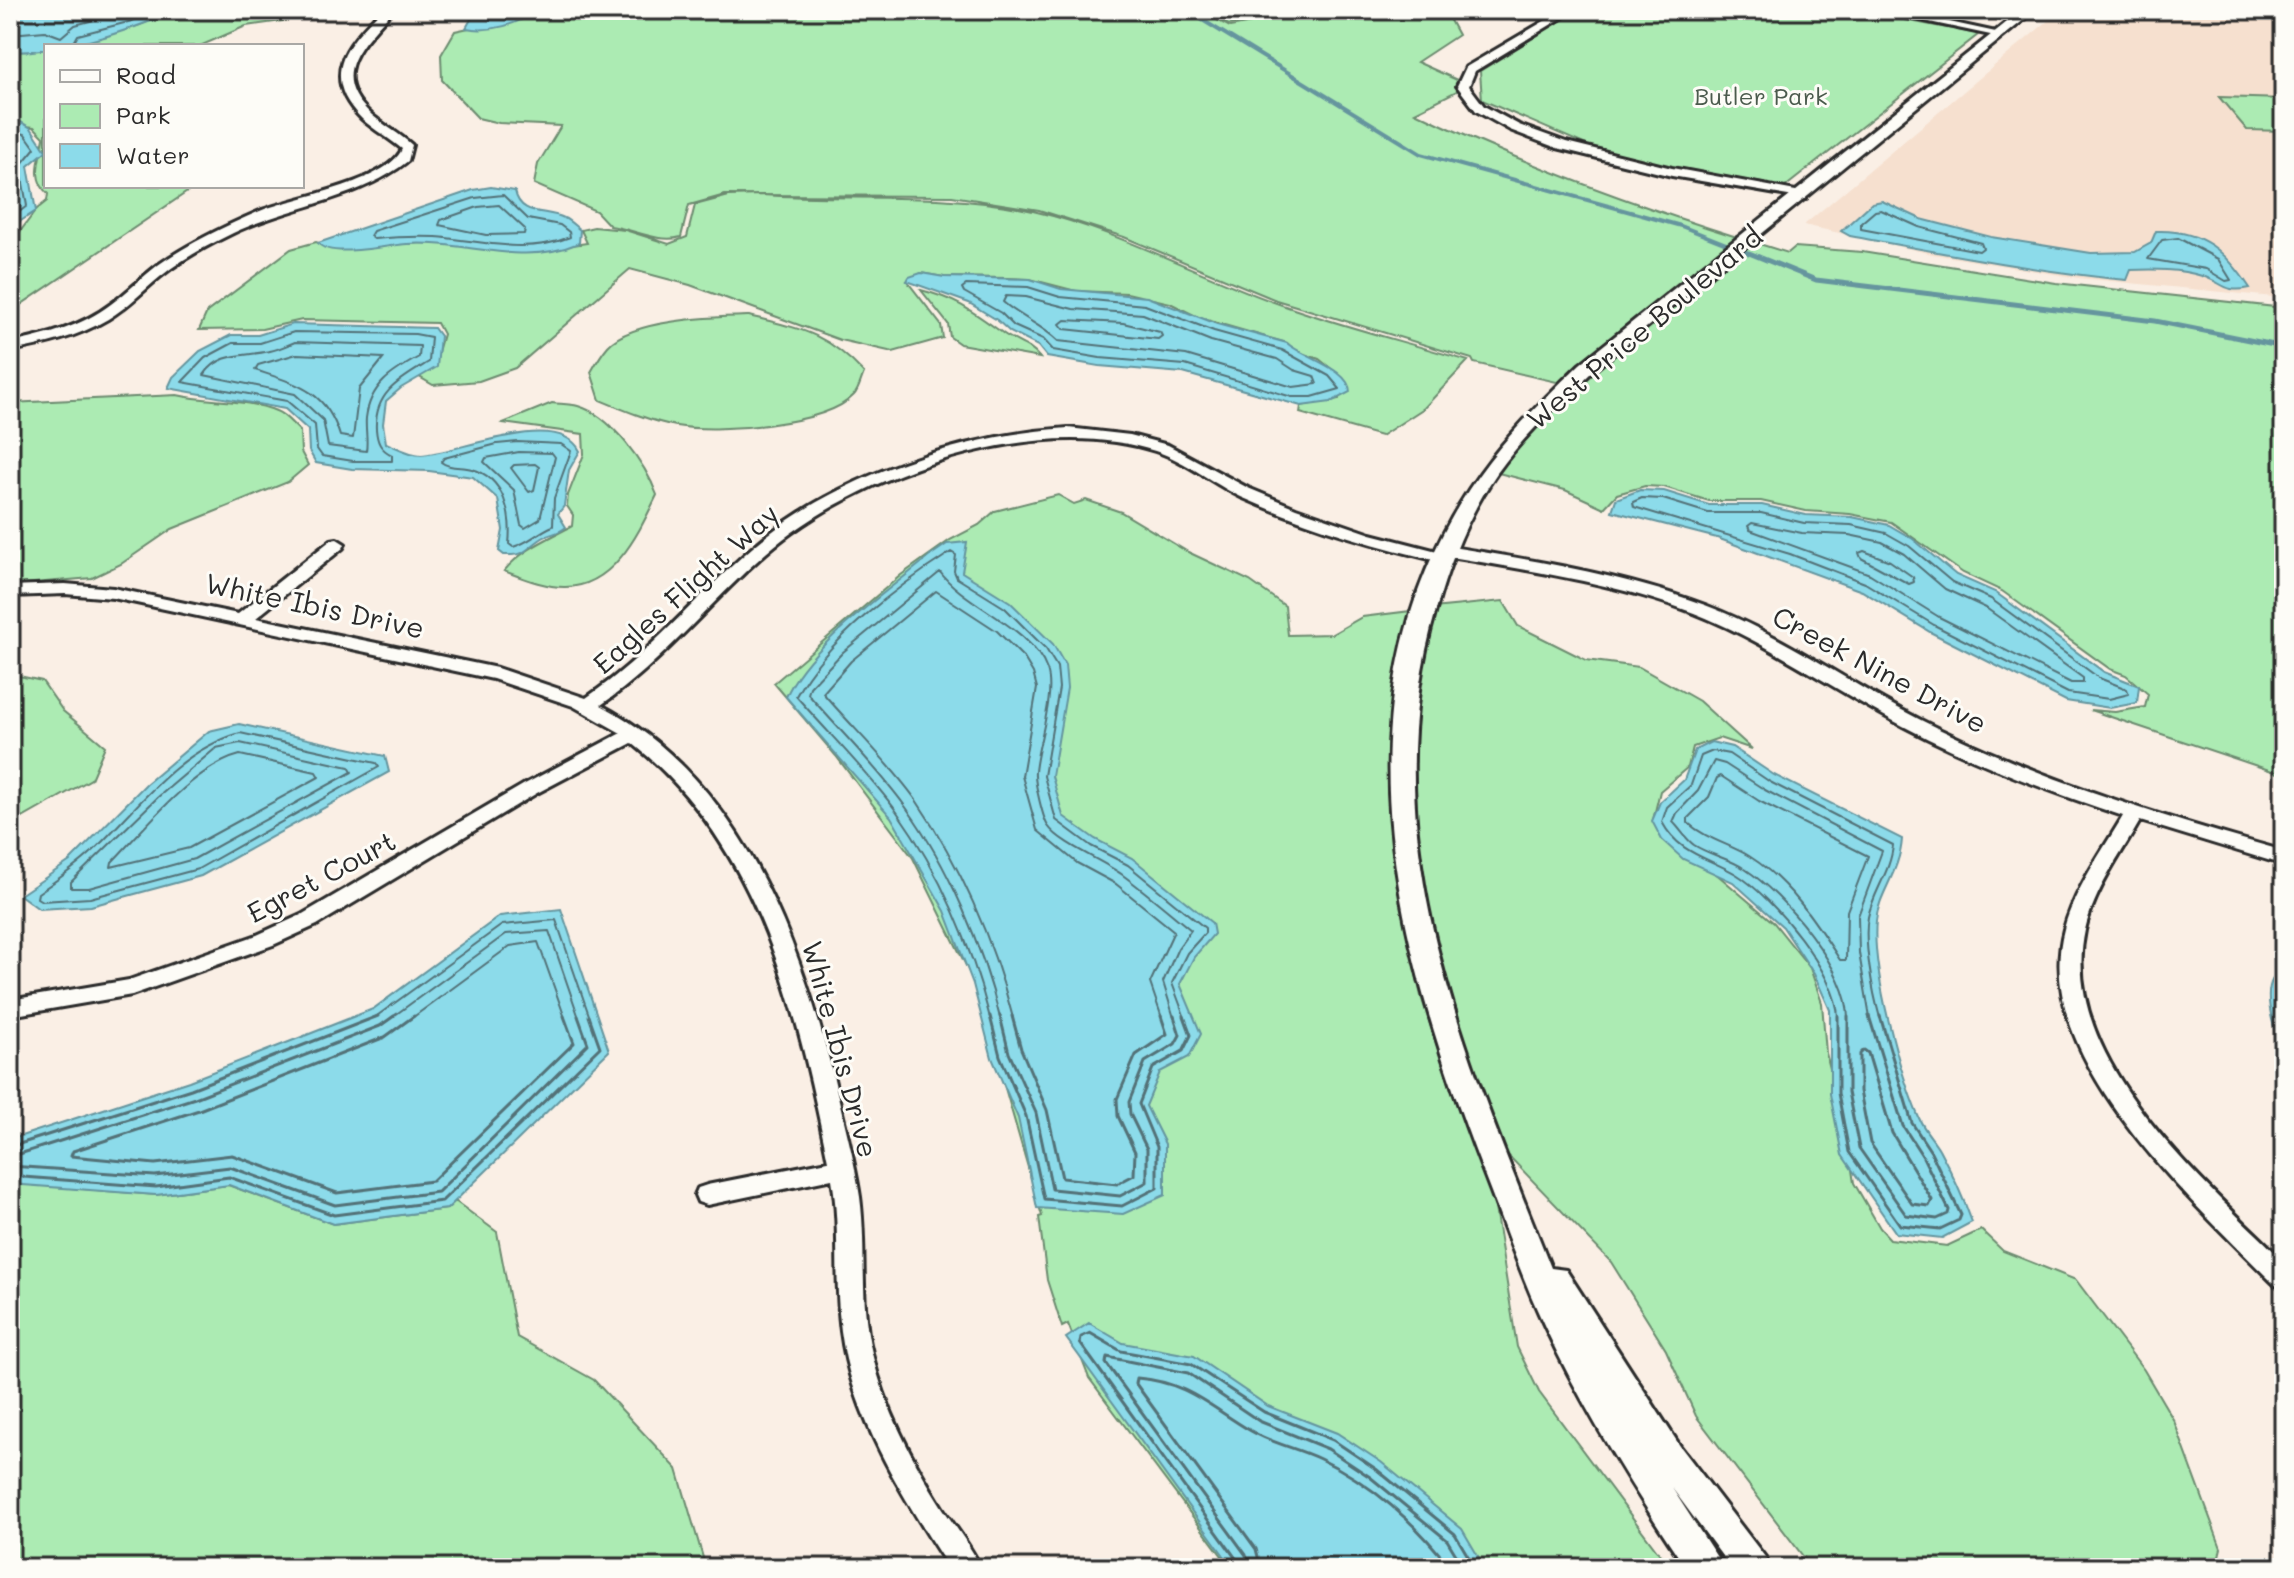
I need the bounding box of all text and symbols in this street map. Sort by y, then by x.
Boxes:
legend [44,44,304,188]
text: Road [116,59,176,90]
park label: Butler Park [1694,80,1828,111]
text: Park [116,99,170,130]
text: Water [116,139,190,170]
street label: West Price Boulevard [1519,218,1769,436]
street label: Eagles Flight Way [585,495,785,681]
street label: White Ibis Drive [202,564,428,646]
street label: Creek Nine Drive [1767,597,1993,741]
street label: Egret Court [240,822,402,930]
street label: White Ibis Drive [795,937,887,1161]

